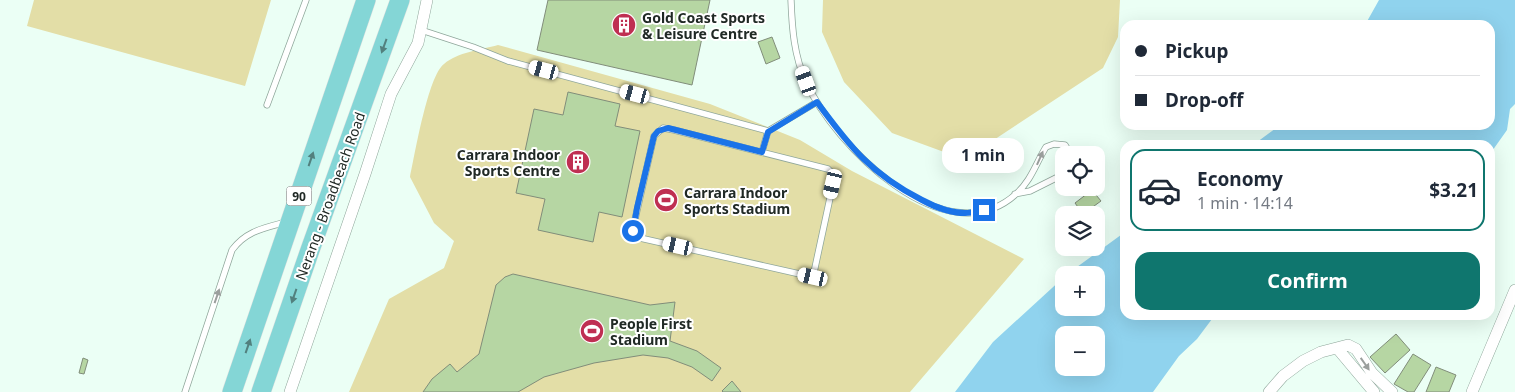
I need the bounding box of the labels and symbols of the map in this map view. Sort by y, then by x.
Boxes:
place label: Gold Coast Sports & Leisure Centre [642,8,765,43]
building icon: Gold Coast Sports & Leisure Centre [611,12,637,38]
one-way arrow [380,39,388,54]
car [527,59,560,81]
car [793,64,818,98]
car [618,83,651,105]
street label: Nerang - Broadbeach Road [291,109,369,283]
callout: 1 min [943,138,1025,172]
place label: Carrara Indoor Sports Centre [457,145,561,180]
building icon: Carrara Indoor Sports Centre [565,149,591,175]
one-way arrow [307,151,315,166]
one-way arrow [1037,151,1045,165]
car [822,168,843,200]
place label: Carrara Indoor Sports Stadium [684,183,790,218]
road number: 90 [286,187,312,206]
sports icon: Carrara Indoor Sports Stadium [653,187,679,213]
route end [973,199,995,221]
route start [622,220,644,242]
car [661,235,694,257]
car [796,266,829,288]
one-way arrow [213,288,221,303]
one-way arrow [289,288,297,303]
place label: People First Stadium [610,314,692,349]
sports icon: People First Stadium [579,318,605,344]
one-way arrow [244,338,252,353]
one-way arrow [1361,357,1370,371]

